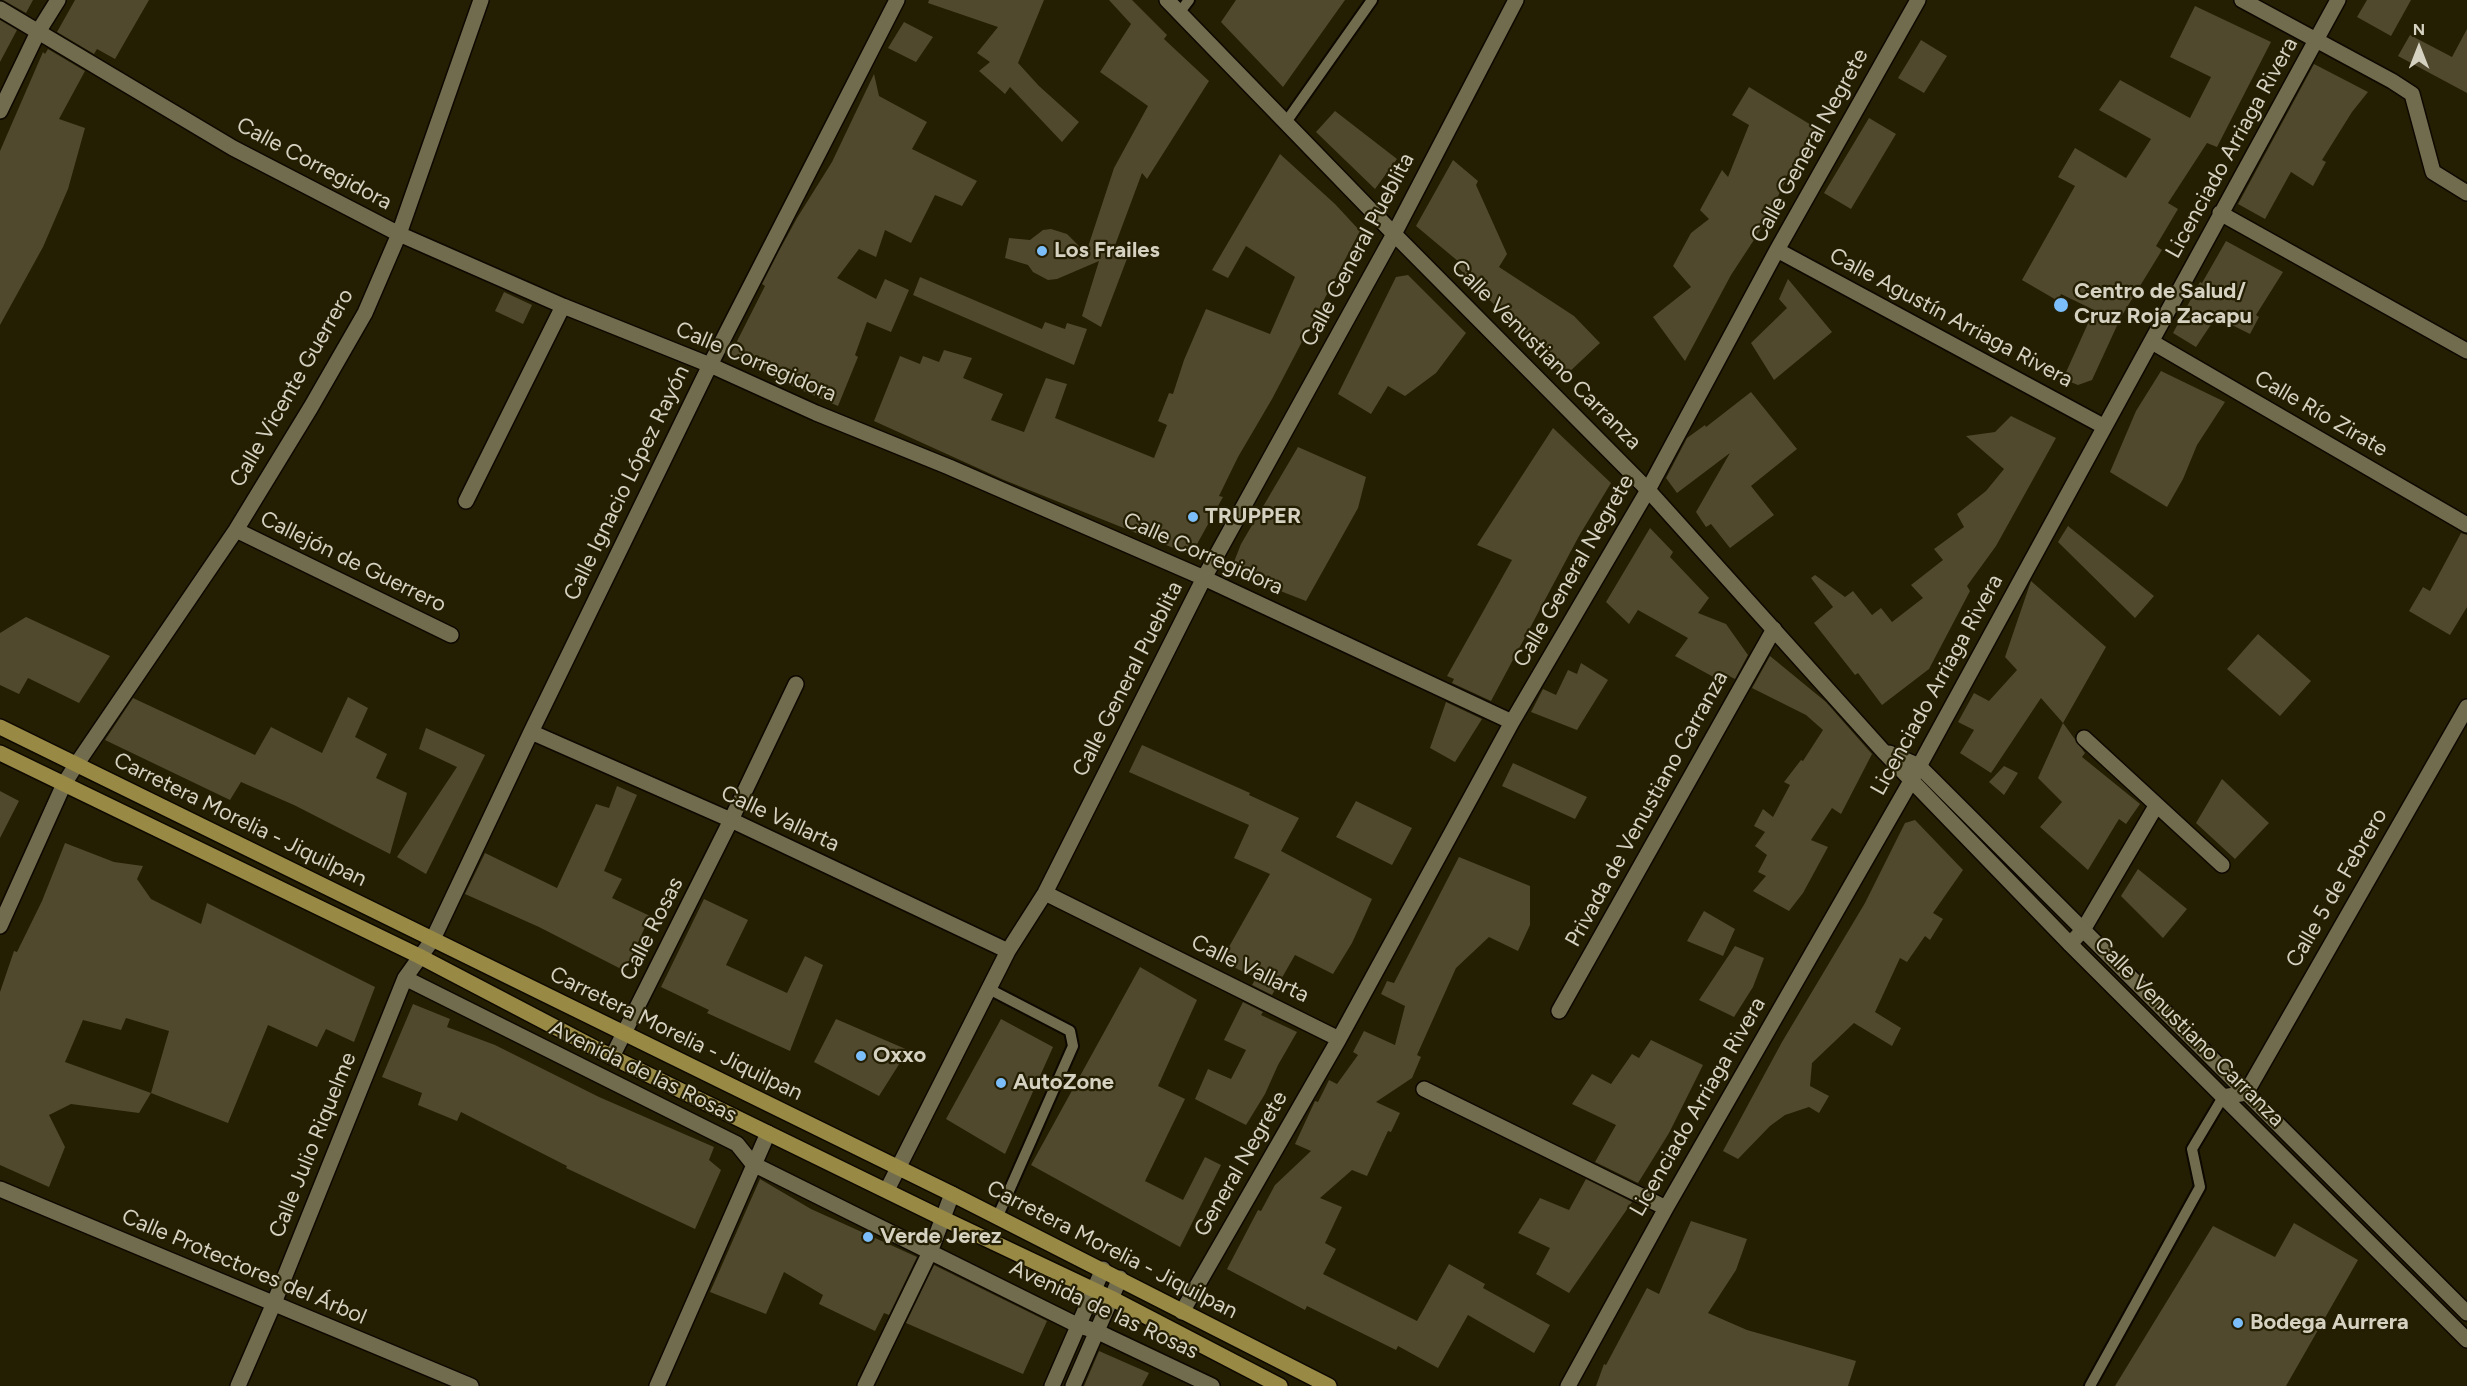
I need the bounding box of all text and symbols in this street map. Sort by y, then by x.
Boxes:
north arrow [2389,18,2449,78]
text: N [2413,20,2425,39]
street label: Licenciado Arriaga Rivera [2160,33,2304,263]
street label: Calle General Negrete [1746,44,1874,248]
street label: Calle Corregidora [232,112,396,216]
street label: Calle General Pueblita [1296,149,1420,351]
place label: Los Frailes [1054,238,1160,264]
street label: Calle Agustín Arriaga Rivera [1825,243,2077,393]
marker: Los Frailes [1035,244,1049,258]
street label: Calle Venustiano Carranza [1445,254,1647,456]
place label: Centro de Salud/ Cruz Roja Zacapu [2074,279,2252,330]
street label: Calle Vicente Guerrero [224,284,360,492]
marker: Centro de Salud/ Cruz Roja Zacapu [2052,296,2070,314]
street label: Calle Corregidora [672,316,840,408]
street label: Calle Ignacio López Rayón [558,361,696,605]
street label: Calle Río Zirate [2250,365,2392,463]
street label: Calle General Negrete [1508,470,1640,672]
place label: TRUPPER [1205,504,1301,530]
street label: Callejón de Guerrero [256,506,450,618]
street label: Calle Corregidora [1119,507,1287,601]
marker: TRUPPER [1186,510,1200,524]
street label: Licenciado Arriaga Rivera [1865,570,2009,800]
street label: Calle General Pueblita [1067,577,1189,781]
street label: Privada de Venustiano Carranza [1560,666,1734,952]
street label: Carretera Morelia - Jiquilpan [109,747,371,893]
street label: Calle Vallarta [717,780,843,858]
street label: Calle 5 de Febrero [2281,804,2393,972]
street label: Calle Rosas [615,873,689,985]
street label: Calle Vallarta [1187,929,1313,1009]
street label: Calle Venustiano Carranza [2088,931,2290,1133]
street label: Carretera Morelia - Jiquilpan [545,961,807,1107]
street label: Licenciado Arriaga Rivera [1624,993,1772,1221]
street label: Avenida de las Rosas [545,1015,741,1129]
place label: Oxxo [873,1043,926,1069]
street label: Calle Julio Riquelme [264,1049,362,1241]
marker: Oxxo [854,1049,868,1063]
place label: AutoZone [1013,1070,1114,1096]
marker: AutoZone [994,1076,1008,1090]
street label: General Negrete [1189,1087,1293,1241]
street label: Carretera Morelia - Jiquilpan [982,1175,1242,1325]
street label: Calle Protectores del Árbol [118,1203,370,1331]
place label: Verde Jerez [880,1224,1001,1250]
marker: Verde Jerez [861,1230,875,1244]
street label: Avenida de las Rosas [1005,1255,1203,1365]
place label: Bodega Aurrera [2250,1310,2409,1336]
marker: Bodega Aurrera [2231,1316,2245,1330]

